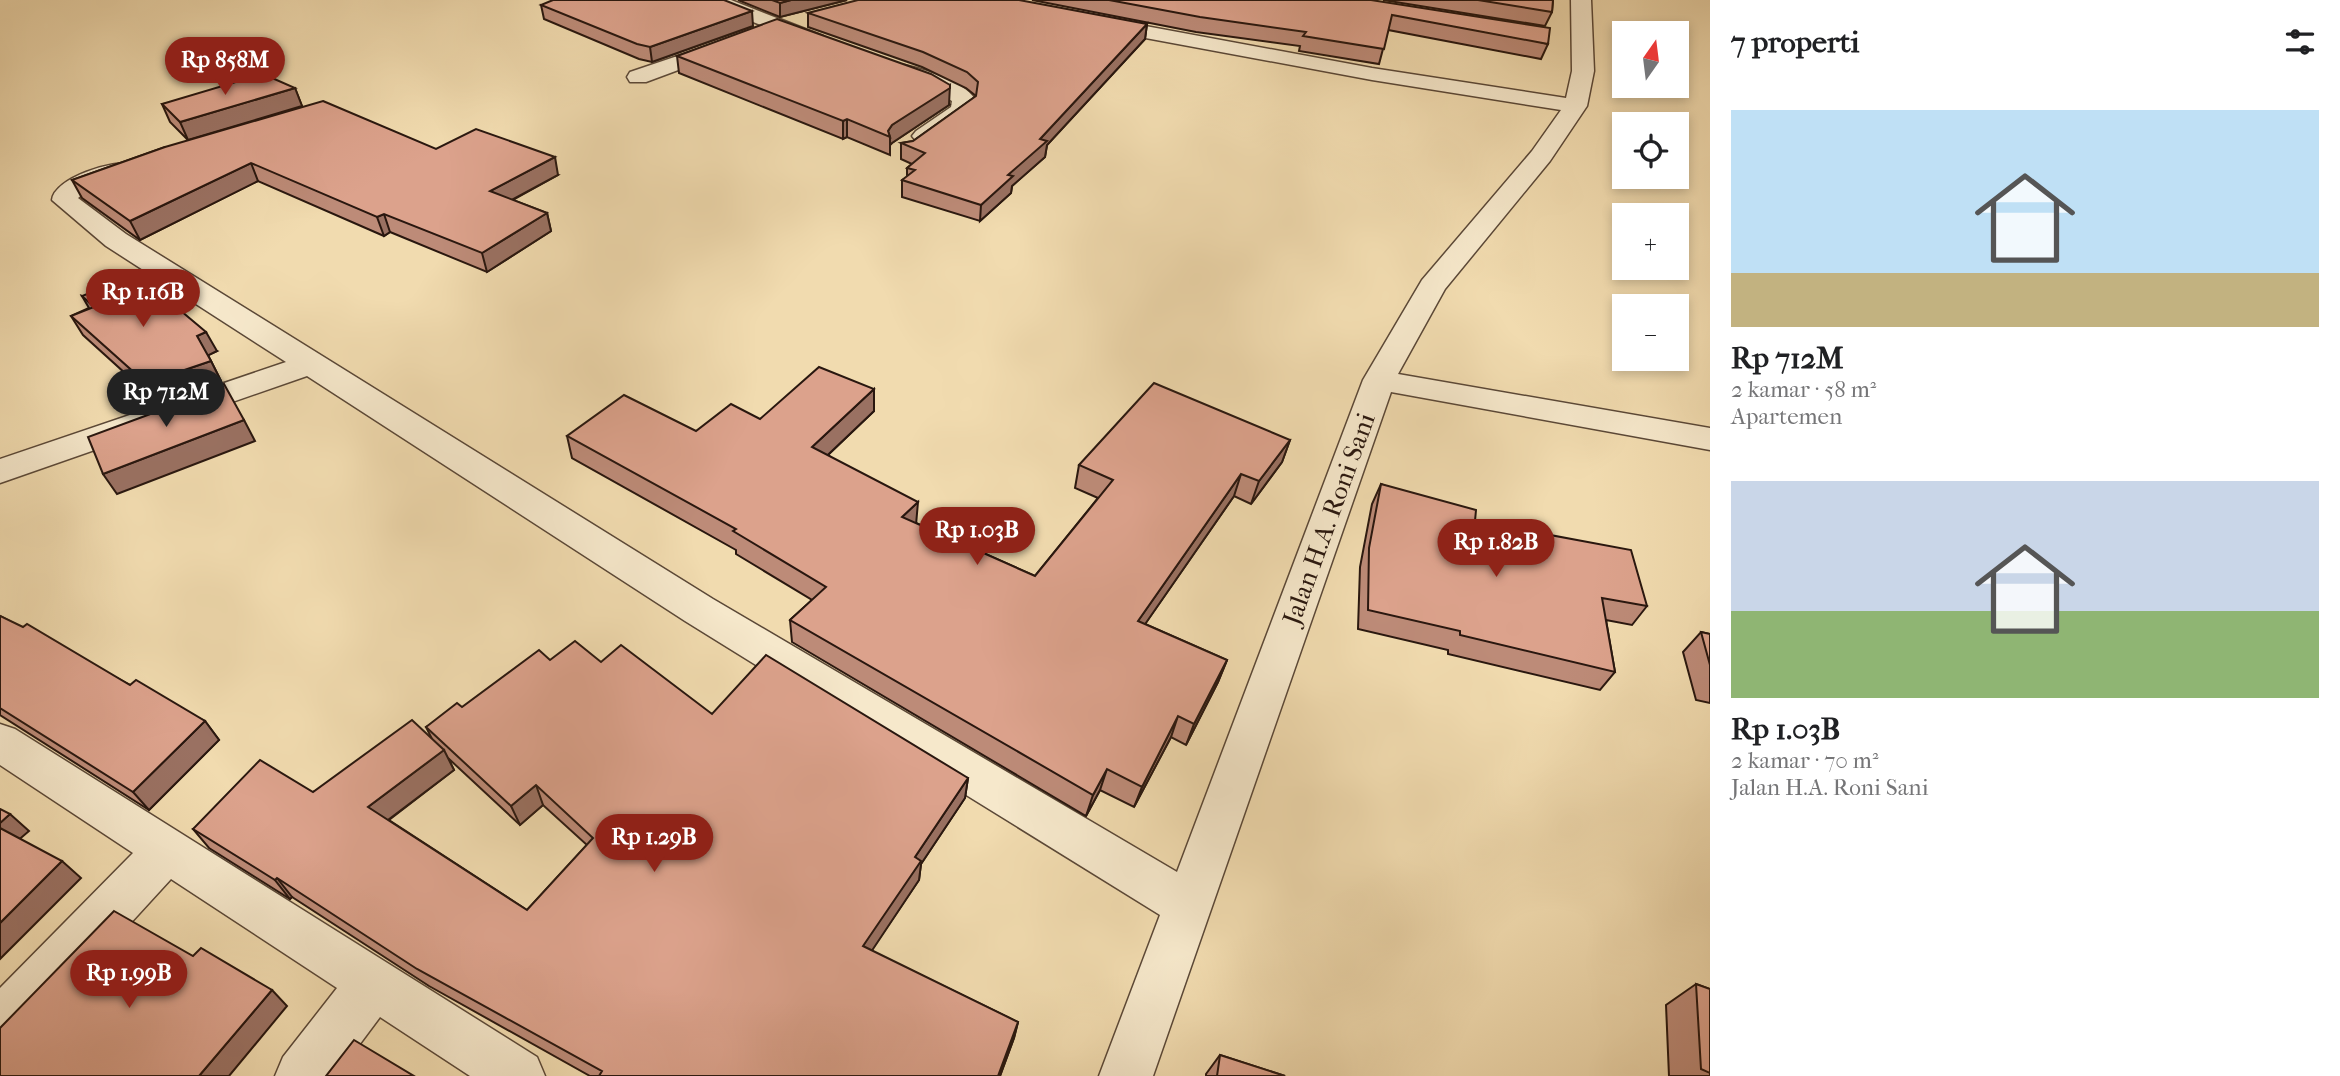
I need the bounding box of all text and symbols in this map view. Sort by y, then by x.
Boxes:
north arrow [1612,21,1689,98]
map controls [1612,21,1689,371]
icon: filters [2281,23,2319,61]
text: 7 properti [1731,25,1859,60]
pin: Rp 858M [160,38,290,97]
text: Rp 858M [181,46,269,73]
button: locate [1612,112,1689,189]
icon: home [1962,155,2088,281]
button: + [1612,203,1689,280]
pin: Rp 1.16B [71,270,215,329]
text: Rp 1.16B [102,278,184,305]
button: − [1612,294,1689,371]
text: Rp 712M [1731,341,1844,376]
pin: Rp 712M [101,370,231,429]
text: 2 kamar · 58 m² [1731,376,1876,403]
text: Rp 712M [123,378,209,405]
text: Apartemen [1731,403,1842,430]
street label: Jalan H.A. Roni Sani [1276,409,1382,631]
pin: Rp 1.03B [905,508,1049,567]
text: Rp 1.03B [935,516,1019,543]
pin: Rp 1.82B [1424,520,1568,579]
icon: home [1962,526,2088,652]
text: Rp 1.82B [1453,528,1539,555]
text: Rp 1.03B [1731,712,1840,747]
text: 2 kamar · 70 m² [1731,747,1878,774]
text: Jalan H.A. Roni Sani [1731,774,1929,801]
pin: Rp 1.29B [582,814,726,874]
text: Rp 1.29B [611,823,697,850]
pin: Rp 1.99B [57,950,201,1010]
text: Rp 1.99B [86,959,172,986]

